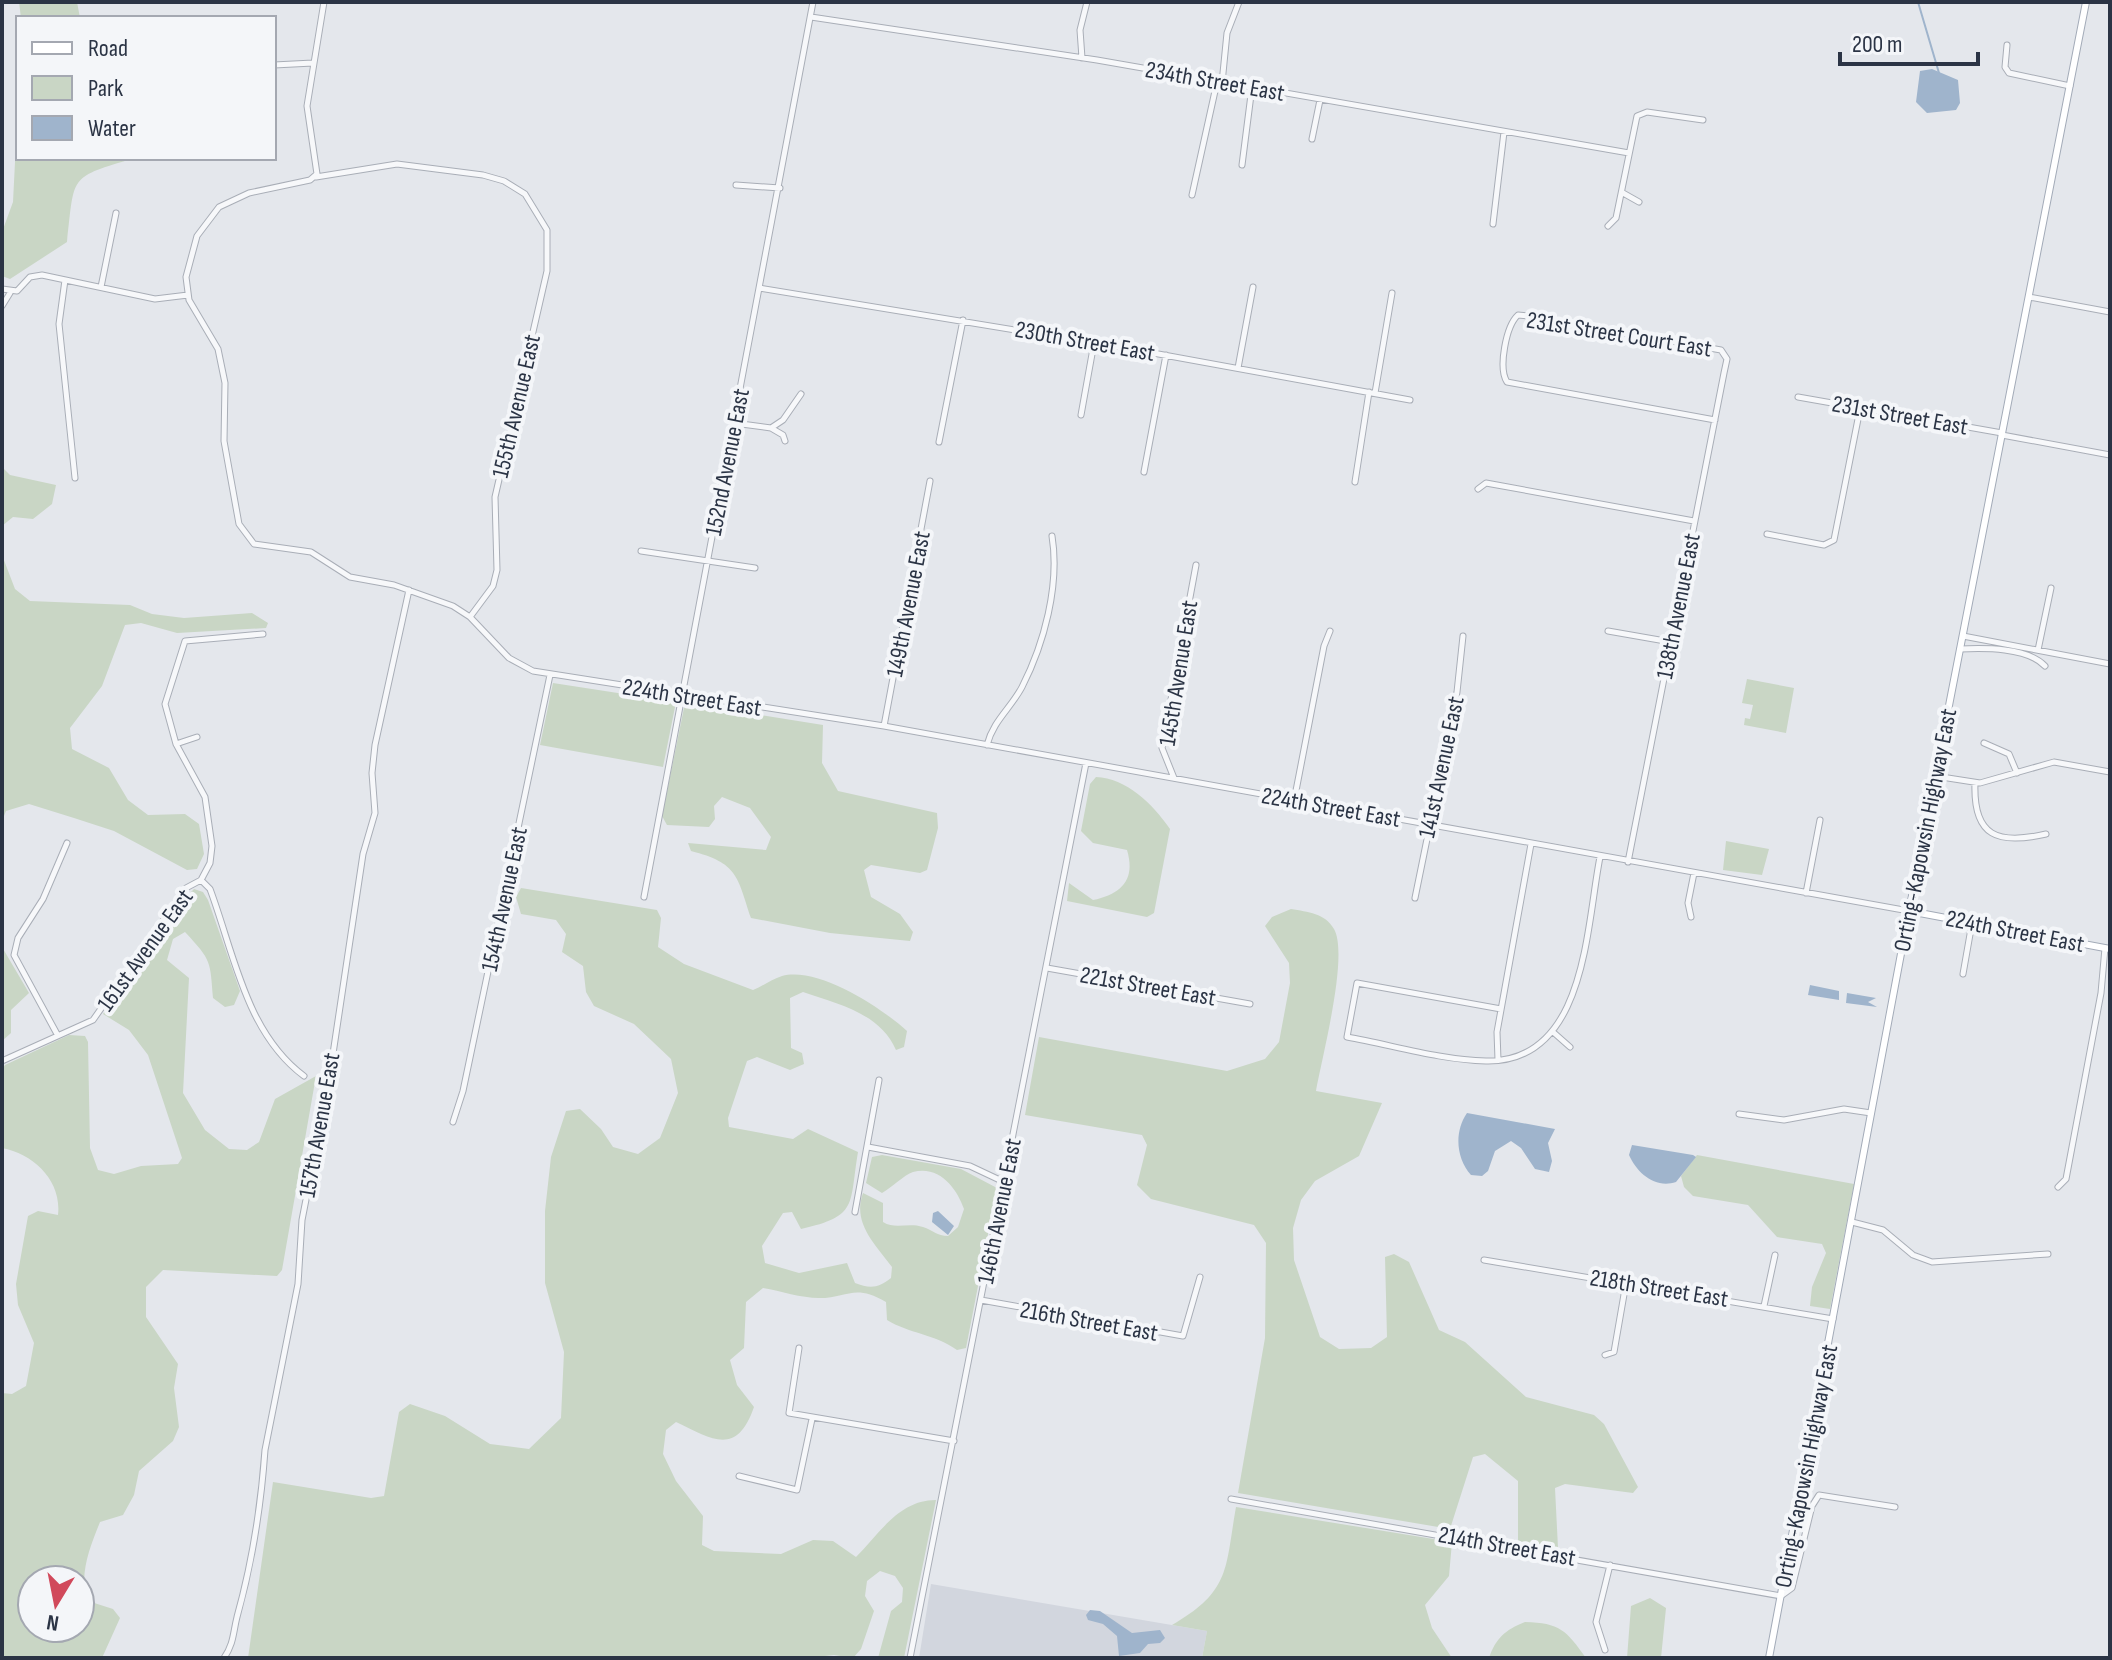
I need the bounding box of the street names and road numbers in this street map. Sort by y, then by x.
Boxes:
street label: 234th Street East [1143,55,1287,108]
street label: 231st Street Court East [1524,306,1714,363]
street label: 230th Street East [1013,315,1157,368]
street label: 155th Avenue East [486,332,547,481]
street label: 152nd Avenue East [699,386,756,538]
street label: 231st Street East [1830,389,1970,442]
street label: 149th Avenue East [880,529,937,679]
street label: 138th Avenue East [1650,531,1707,681]
street label: 145th Avenue East [1153,598,1204,748]
street label: 224th Street East [620,672,763,723]
street label: 141st Avenue East [1412,694,1471,840]
street label: Orting-Kapowsin Highway East [1888,706,1963,954]
street label: 224th Street East [1259,781,1402,834]
street label: 154th Avenue East [475,824,534,974]
street label: 161st Avenue East [91,883,200,1017]
street label: 224th Street East [1943,904,2087,959]
street label: 221st Street East [1078,960,1218,1013]
street label: 157th Avenue East [293,1051,346,1200]
street label: 146th Avenue East [971,1136,1028,1286]
street label: 218th Street East [1588,1263,1730,1314]
street label: 216th Street East [1018,1295,1160,1348]
street label: Orting-Kapowsin Highway East [1769,1342,1844,1590]
street label: 214th Street East [1436,1520,1578,1573]

